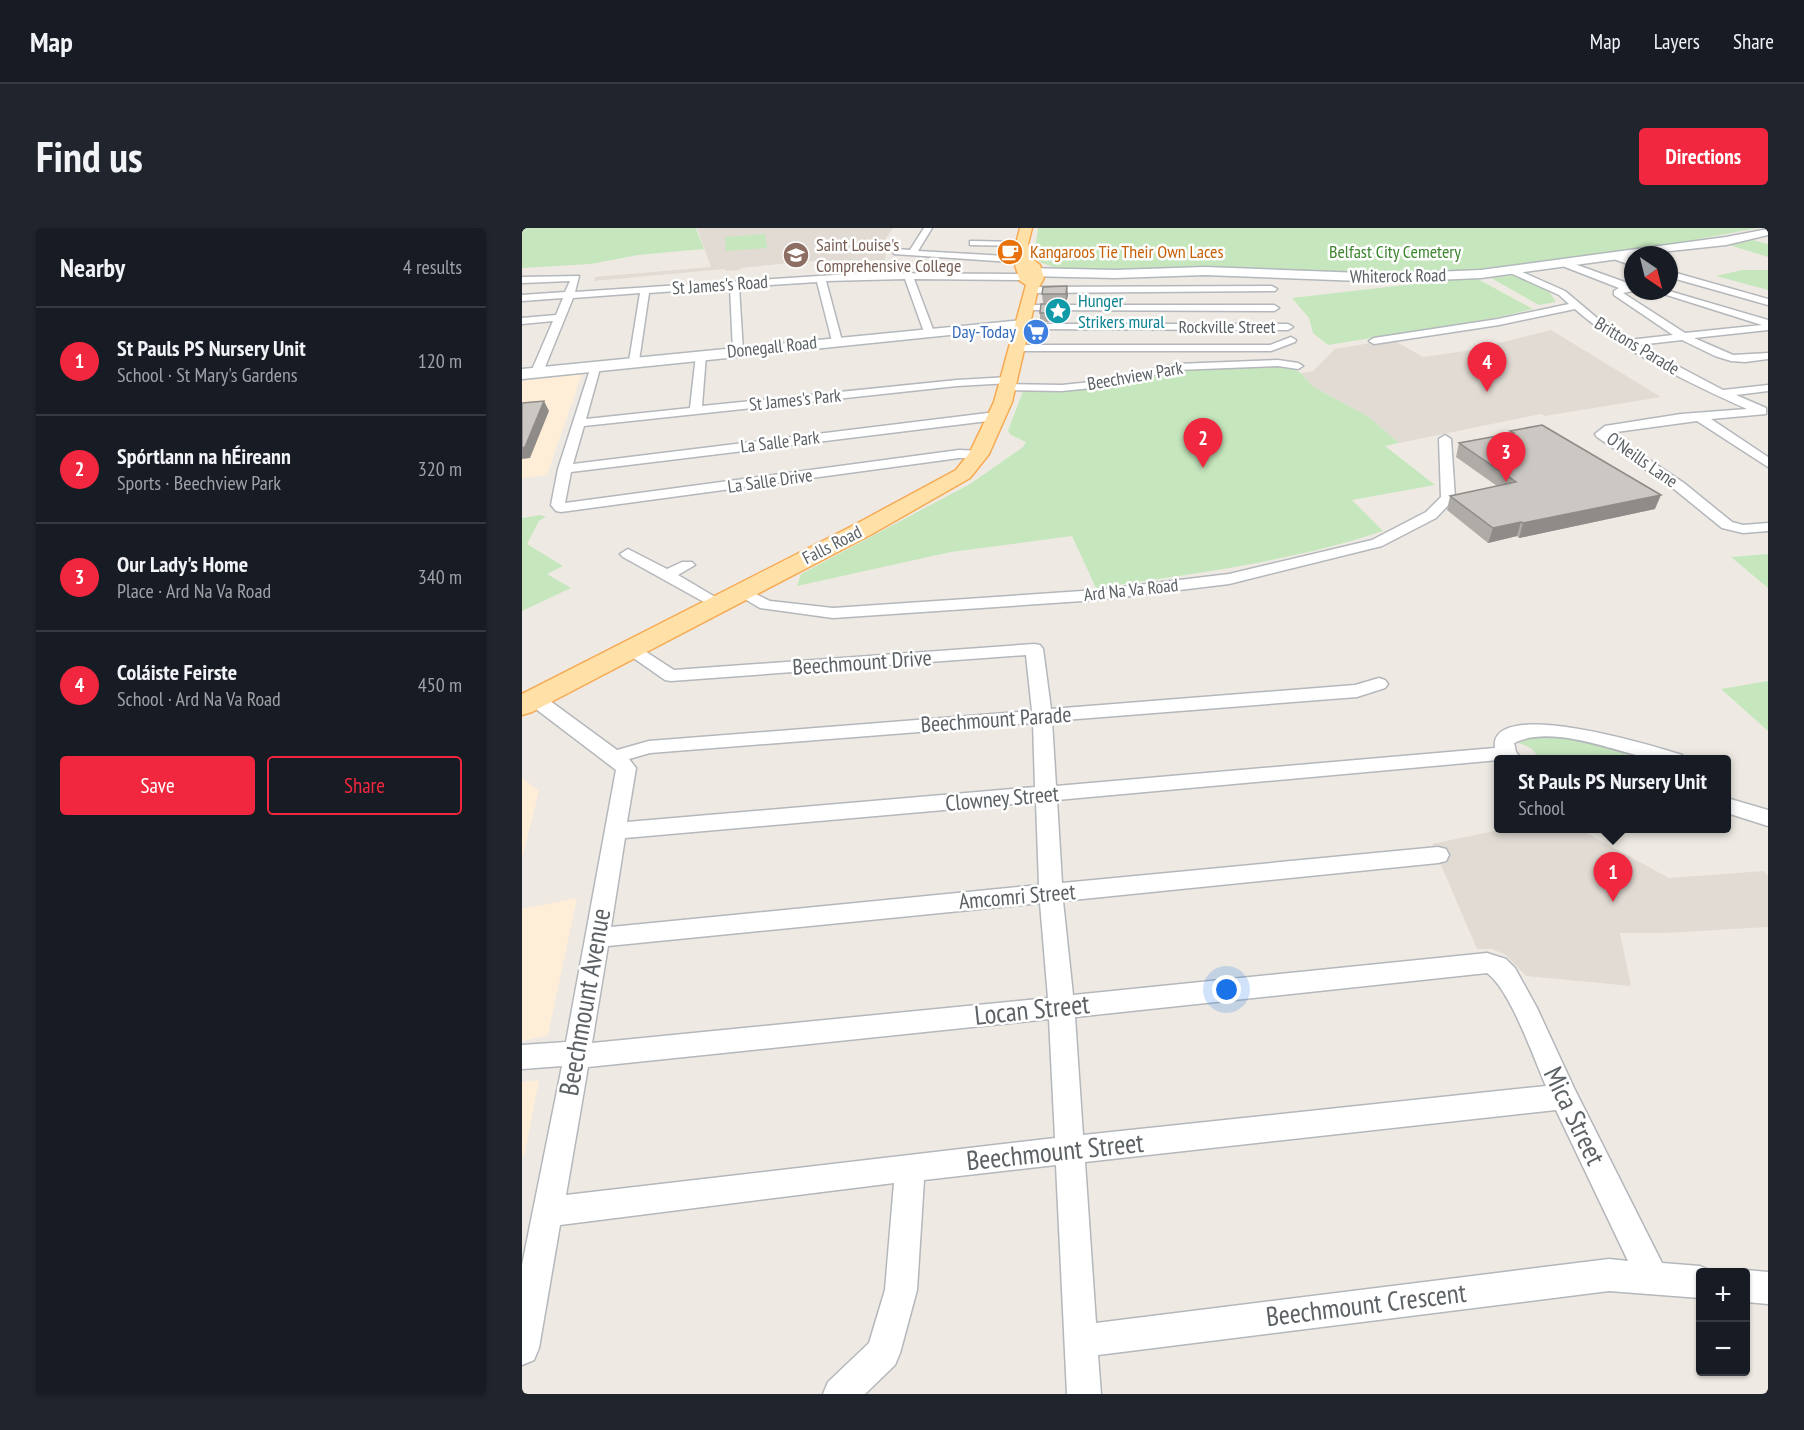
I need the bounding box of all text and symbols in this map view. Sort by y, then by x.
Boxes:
text: Map [30,23,73,60]
text: Map [1590,28,1621,55]
text: Layers [1654,28,1700,55]
text: Share [1733,28,1774,55]
button: Directions [1639,128,1768,185]
text: Find us [36,129,143,184]
place label: Saint Louise's Comprehensive College [816,233,961,277]
cafe icon: Kangaroos Tie Their Own Laces [995,237,1025,267]
school or university icon: Saint Louise's Comprehensive College [781,240,811,270]
place label: Kangaroos Tie Their Own Laces [1030,240,1224,263]
park label: Belfast City Cemetery [1329,240,1461,263]
north arrow [1624,246,1678,300]
text: Nearby [60,251,125,284]
text: 4 results [403,254,462,280]
street label: Whiterock Road [1350,263,1446,288]
street label: St James's Road [671,270,769,299]
place label: Hunger Strikers mural [1078,289,1165,333]
place icon: Hunger Strikers mural [1043,296,1073,326]
street label: Brittons Parade [1591,311,1684,380]
street label: Rockville Street [1179,315,1275,338]
supermarket icon: Day-Today [1021,317,1051,347]
place label: Day-Today [952,320,1016,343]
street label: Donegall Road [726,330,818,363]
text: St Pauls PS Nursery Unit [117,334,306,362]
pin: 4 [1468,342,1506,392]
text: 1 [75,348,84,374]
text: 120 m [418,348,462,374]
street label: Beechview Park [1085,356,1184,395]
text: School · St Mary's Gardens [117,362,298,388]
street label: St James's Park [748,383,842,416]
pin: 2 [1184,418,1222,468]
street label: La Salle Park [739,425,821,458]
street label: O'Neills Lane [1602,427,1682,492]
pin: 3 [1486,432,1526,482]
text: Spórtlann na hÉireann [117,442,291,470]
text: 2 [75,456,84,482]
text: 320 m [418,456,462,482]
street label: La Salle Drive [726,463,814,498]
text: Sports · Beechview Park [117,470,281,496]
street label: Falls Road [798,520,865,569]
text: Our Lady's Home [117,550,248,578]
text: 3 [75,564,84,590]
text: 340 m [418,564,462,590]
street label: Ard Na Va Road [1083,573,1179,606]
text: Place · Ard Na Va Road [117,578,271,604]
street label: Beechmount Drive [791,643,933,681]
text: Coláiste Feirste [117,658,237,686]
text: 4 [75,672,84,698]
text: 450 m [418,672,462,698]
text: School · Ard Na Va Road [117,686,281,712]
street label: Beechmount Parade [920,700,1072,738]
popup [1494,755,1731,833]
button: Save [60,756,255,815]
button: Share [267,756,462,815]
text: St Pauls PS Nursery Unit [1518,767,1707,795]
street label: Clowney Street [944,779,1060,817]
text: School [1518,795,1565,821]
pin: 1 [1594,852,1632,902]
street label: Amcomri Street [957,877,1077,915]
street label: Beechmount Avenue [551,906,617,1098]
your location [1212,975,1241,1004]
street label: Locan Street [973,986,1092,1032]
street label: Mica Street [1537,1061,1613,1171]
street label: Beechmount Street [965,1125,1146,1177]
map controls [1696,1268,1750,1376]
button: + [1696,1268,1750,1322]
street label: Beechmount Crescent [1264,1275,1468,1333]
button: − [1696,1322,1750,1376]

